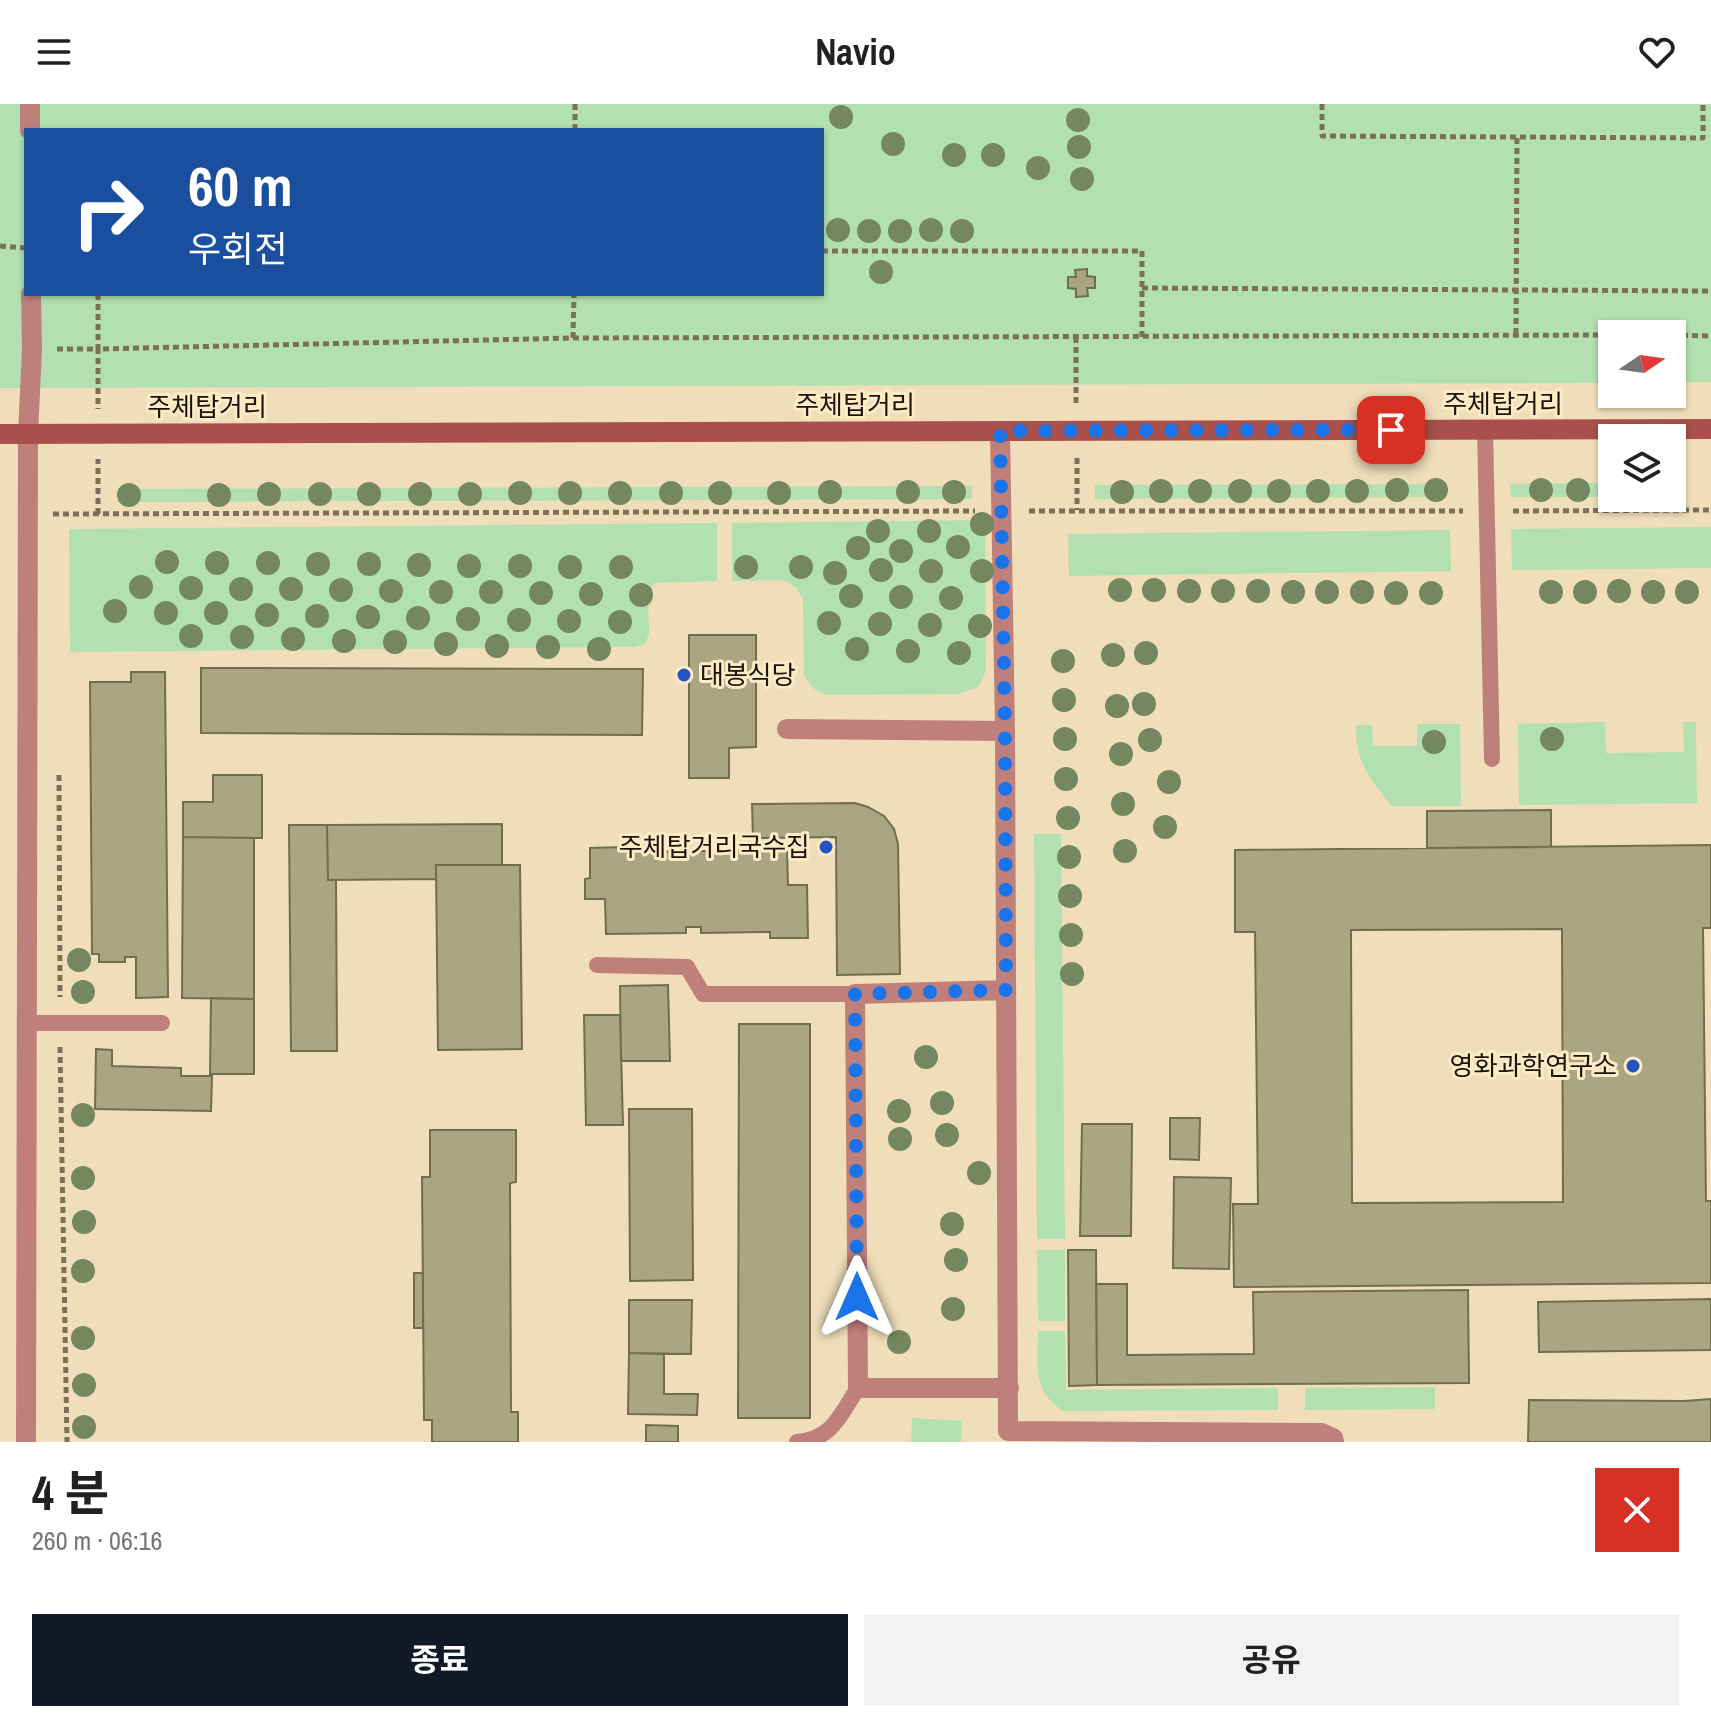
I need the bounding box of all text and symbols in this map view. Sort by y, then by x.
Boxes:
text: Navio [815,28,896,76]
icon: menu [32,30,76,74]
icon: heart [1635,30,1679,74]
text: 60 m [188,148,293,223]
icon: right [56,160,160,264]
text: 우회전 [188,225,287,273]
north arrow [1598,320,1686,408]
map controls [1598,320,1686,512]
street label: 주체탑거리 [1443,386,1563,421]
street label: 주체탑거리 [795,387,915,422]
street label: 주체탑거리 [147,389,267,424]
pin [1357,396,1425,464]
icon: arrive [1369,408,1413,452]
button: layers [1598,424,1686,512]
place label: 대봉식당 [700,657,796,692]
marker: 대봉식당 [675,666,693,684]
place label: 주체탑거리국수집 [619,829,810,864]
marker: 주체탑거리국수집 [817,838,835,856]
place label: 영화과학연구소 [1450,1048,1617,1083]
marker: 영화과학연구소 [1624,1057,1642,1075]
position arrow [815,1255,899,1339]
text: 4 분 [32,1460,109,1525]
button: close [1595,1468,1679,1552]
text: 260 m · 06:16 [32,1523,162,1558]
button: 종료 [32,1614,848,1706]
button: 공유 [864,1614,1679,1706]

